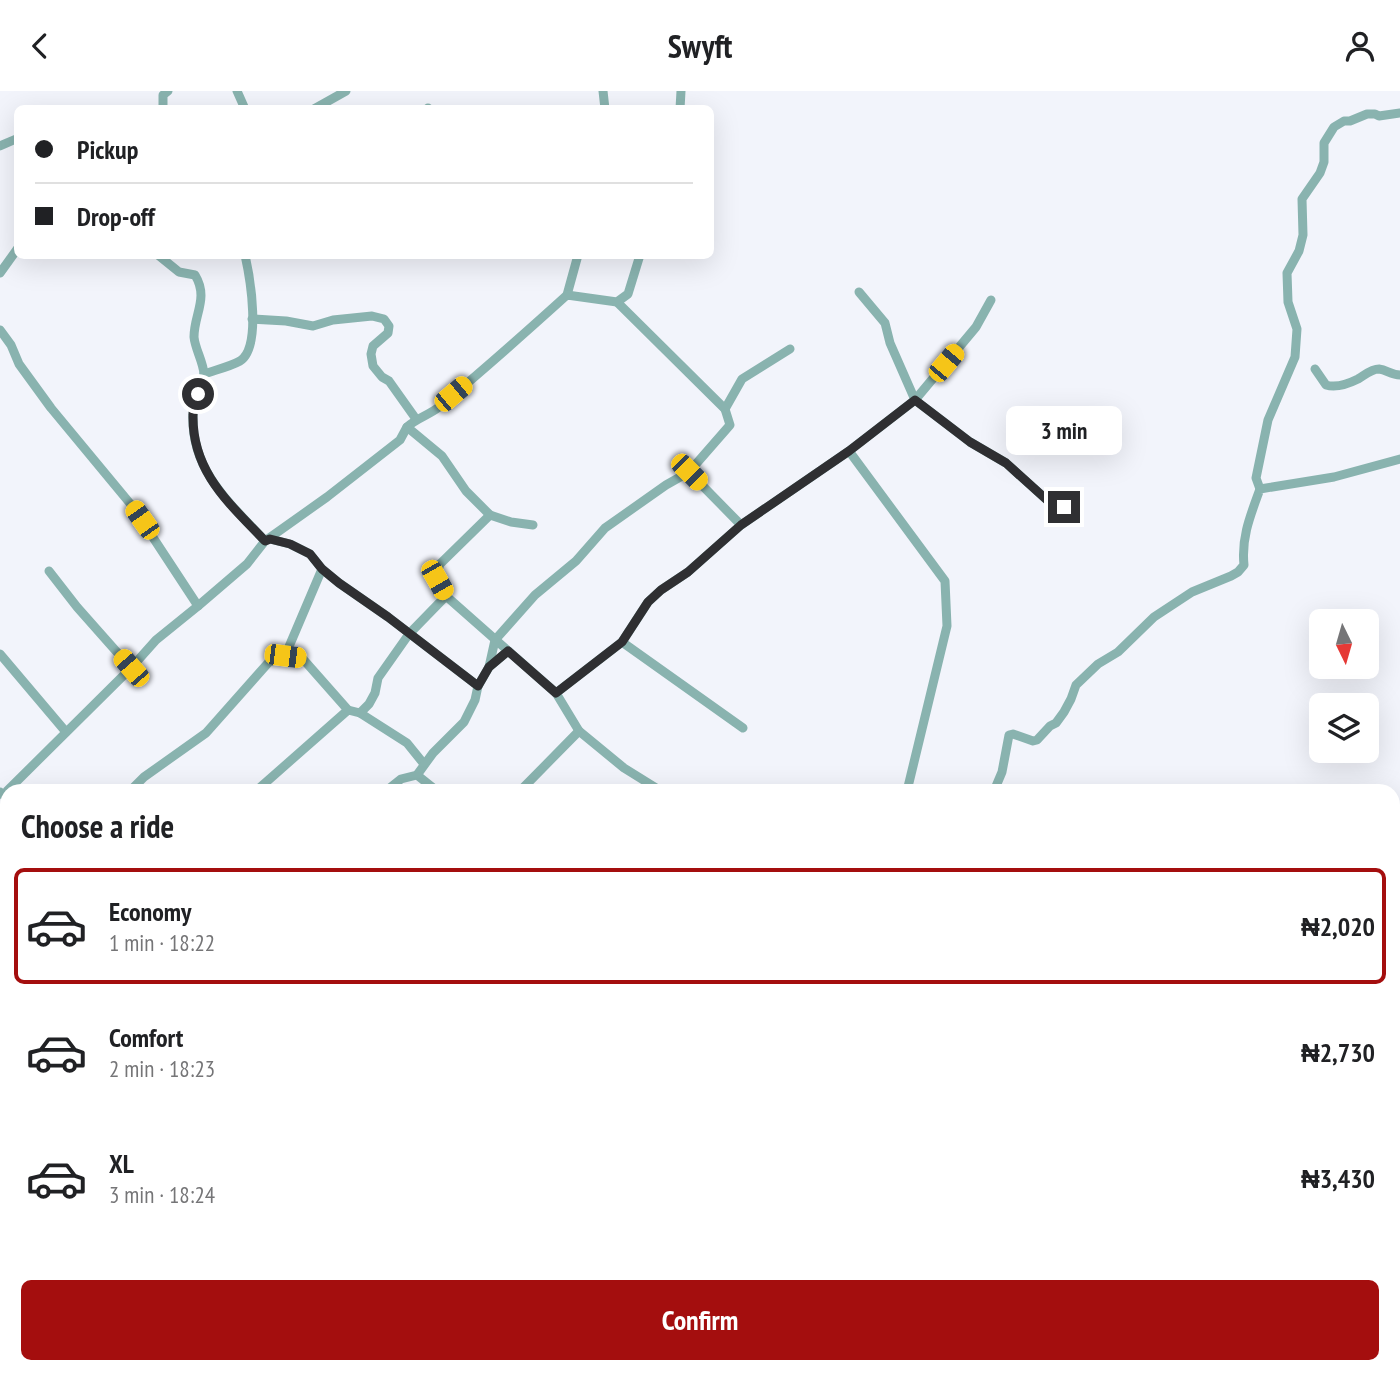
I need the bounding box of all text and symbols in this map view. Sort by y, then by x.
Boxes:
text: Swyft [668,25,732,67]
icon: back [21,27,59,65]
icon: person [1341,27,1379,65]
text: Pickup [77,133,138,166]
text: Drop-off [77,200,155,233]
car [925,340,968,386]
car [431,372,476,416]
route start [182,378,214,410]
callout: 3 min [1006,405,1122,455]
text: 3 min [1041,416,1087,445]
car [667,450,712,494]
route end [1048,491,1080,523]
car [122,497,163,543]
car [418,557,457,603]
north arrow [1309,609,1379,679]
map controls [1309,609,1379,763]
car [263,643,308,669]
car [110,645,153,691]
button: layers [1309,693,1379,763]
text: Choose a ride [21,805,174,847]
icon: car [25,895,88,958]
text: Economy [109,895,191,928]
text: ₦2,020 [1301,910,1375,943]
text: 1 min · 18:22 [109,928,215,957]
icon: car [25,1021,88,1084]
text: Comfort [109,1021,183,1054]
text: ₦2,730 [1301,1036,1375,1069]
text: 2 min · 18:23 [109,1054,215,1083]
icon: car [25,1147,88,1210]
text: XL [109,1147,134,1180]
text: ₦3,430 [1301,1162,1375,1195]
text: 3 min · 18:24 [109,1180,215,1209]
button: Confirm [21,1280,1379,1360]

